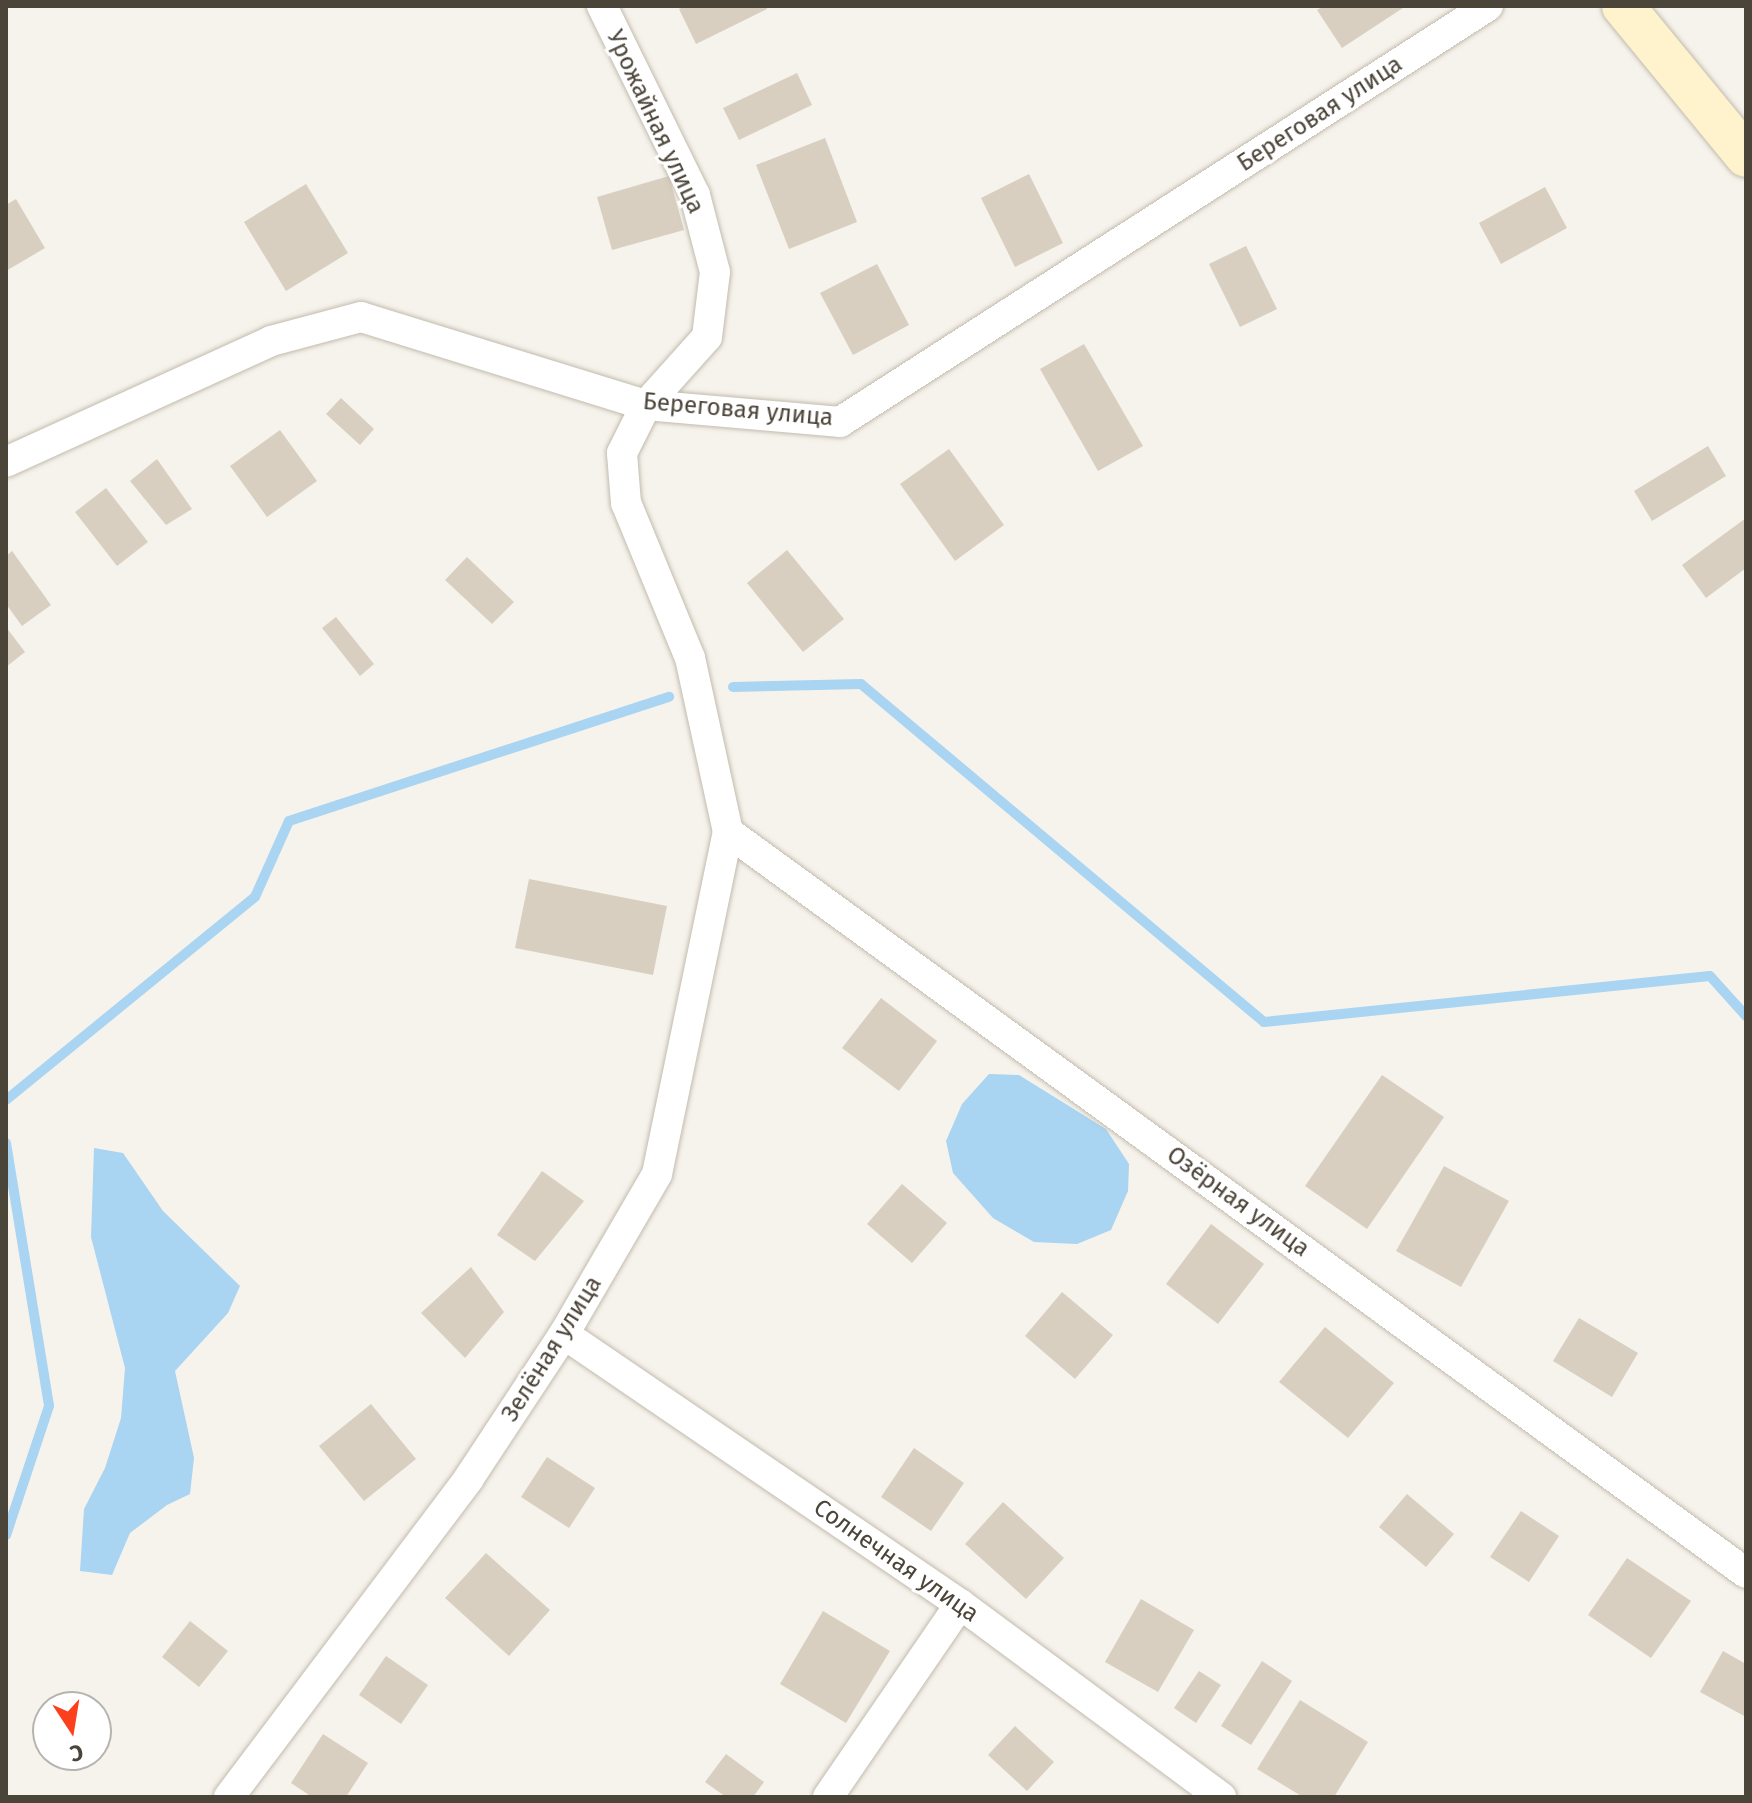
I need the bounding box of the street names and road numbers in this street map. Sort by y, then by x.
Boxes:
street label: Урожайная улица [600,26,710,218]
street label: Береговая улица [1232,50,1408,178]
street label: Береговая улица [642,387,834,433]
street label: Озёрная улица [1161,1141,1315,1263]
street label: Зелёная улица [496,1271,608,1427]
street label: Солнечная улица [808,1493,984,1629]

